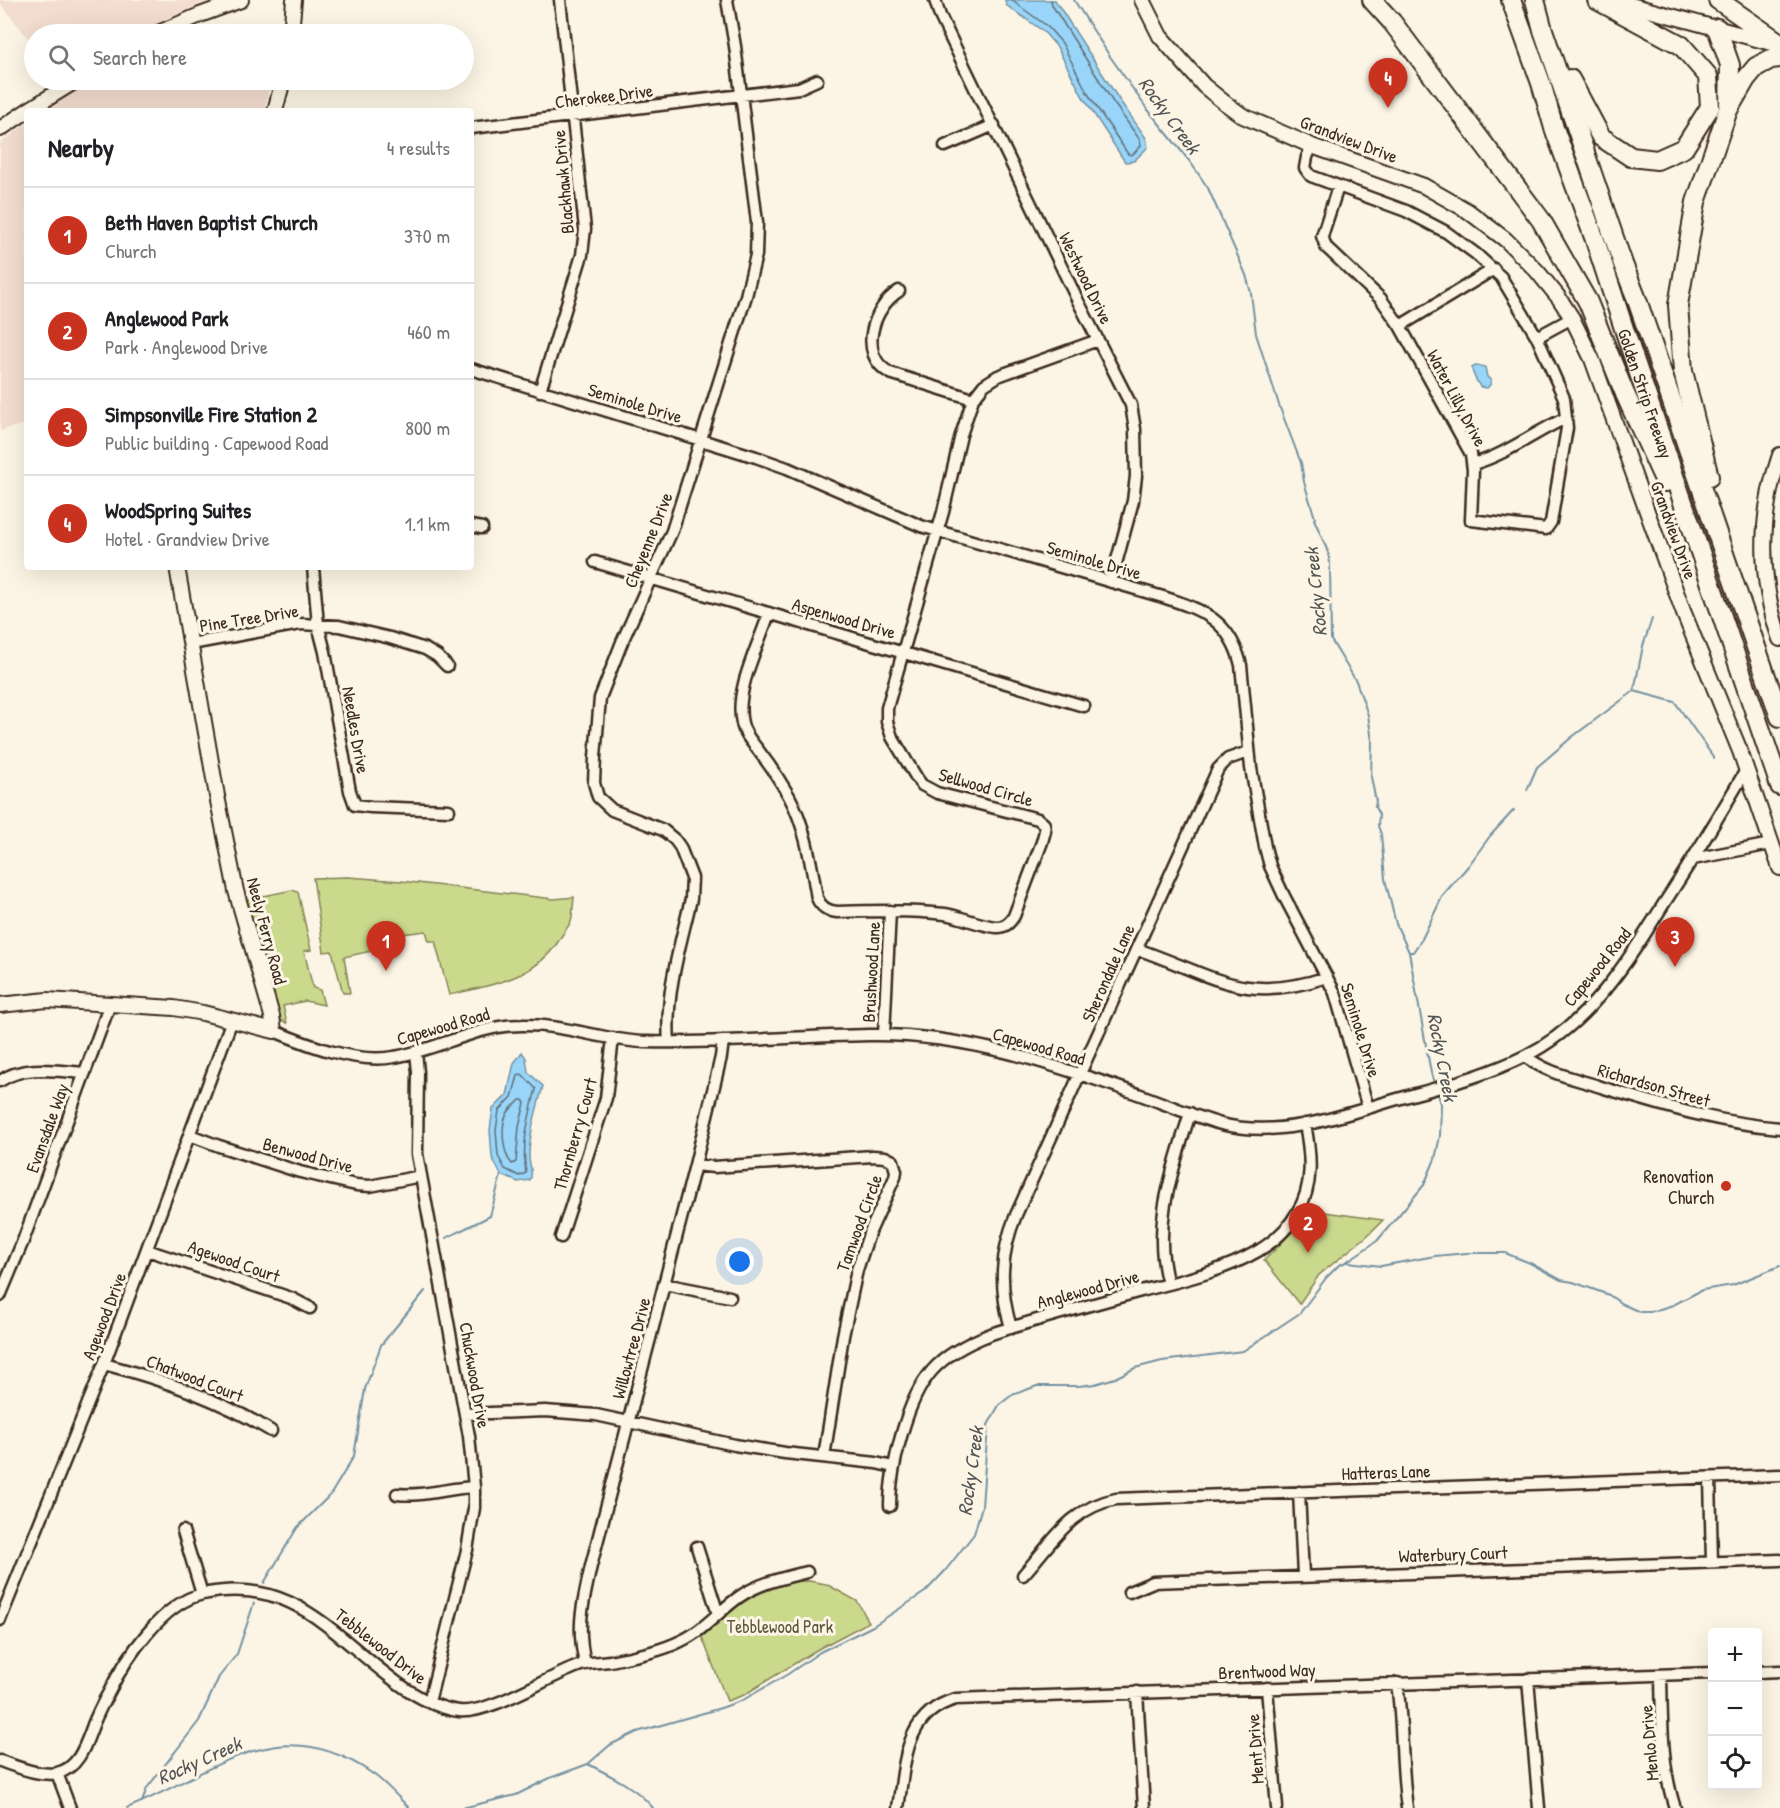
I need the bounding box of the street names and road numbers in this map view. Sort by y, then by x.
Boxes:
street label: Cherokee Drive [554,78,654,114]
street label: Grandview Drive [1297,109,1401,169]
street label: Blackhawk Drive [546,129,580,235]
street label: Westwood Drive [1053,228,1119,328]
street label: Golden Strip Freeway [1612,325,1680,462]
street label: Water Lilly Drive [1421,345,1493,451]
street label: Seminole Drive [585,377,685,429]
street label: Grandview Drive [1645,478,1703,582]
street label: Cheyenne Drive [618,489,678,591]
street label: Seminole Drive [1044,535,1144,585]
street label: Aspenwood Drive [789,591,899,645]
street label: Pine Tree Drive [198,598,300,638]
street label: Needles Drive [336,685,376,775]
street label: Sellwood Circle [936,762,1036,812]
street label: Neely Ferry Road [241,875,293,987]
street label: Sherondale Lane [1075,920,1141,1026]
street label: Brushwood Lane [856,921,886,1023]
street label: Capewood Road [1557,922,1637,1012]
street label: Seminole Drive [1335,980,1387,1080]
street label: Capewood Road [394,1001,492,1051]
street label: Capewood Road [990,1021,1088,1071]
street label: Richardson Street [1595,1057,1714,1113]
street label: Thornberry Court [547,1074,603,1193]
street label: Evansdale Way [19,1080,75,1176]
street label: Benwood Drive [260,1131,356,1179]
street label: Tamwood Circle [830,1171,888,1275]
street label: Agewood Court [185,1234,284,1289]
street label: Anglewood Drive [1034,1263,1142,1315]
street label: Agewood Drive [76,1269,132,1363]
street label: Willowtree Drive [605,1295,657,1401]
street label: Chuckwood Drive [453,1320,497,1430]
street label: Chatwood Court [143,1348,248,1408]
street label: Hatteras Lane [1341,1458,1431,1486]
street label: Waterbury Court [1398,1540,1509,1568]
street label: Tebblewood Drive [330,1602,432,1690]
street label: Brentwood Way [1218,1657,1316,1685]
street label: Menlo Drive [1633,1704,1665,1782]
street label: Ment Drive [1240,1713,1270,1785]

